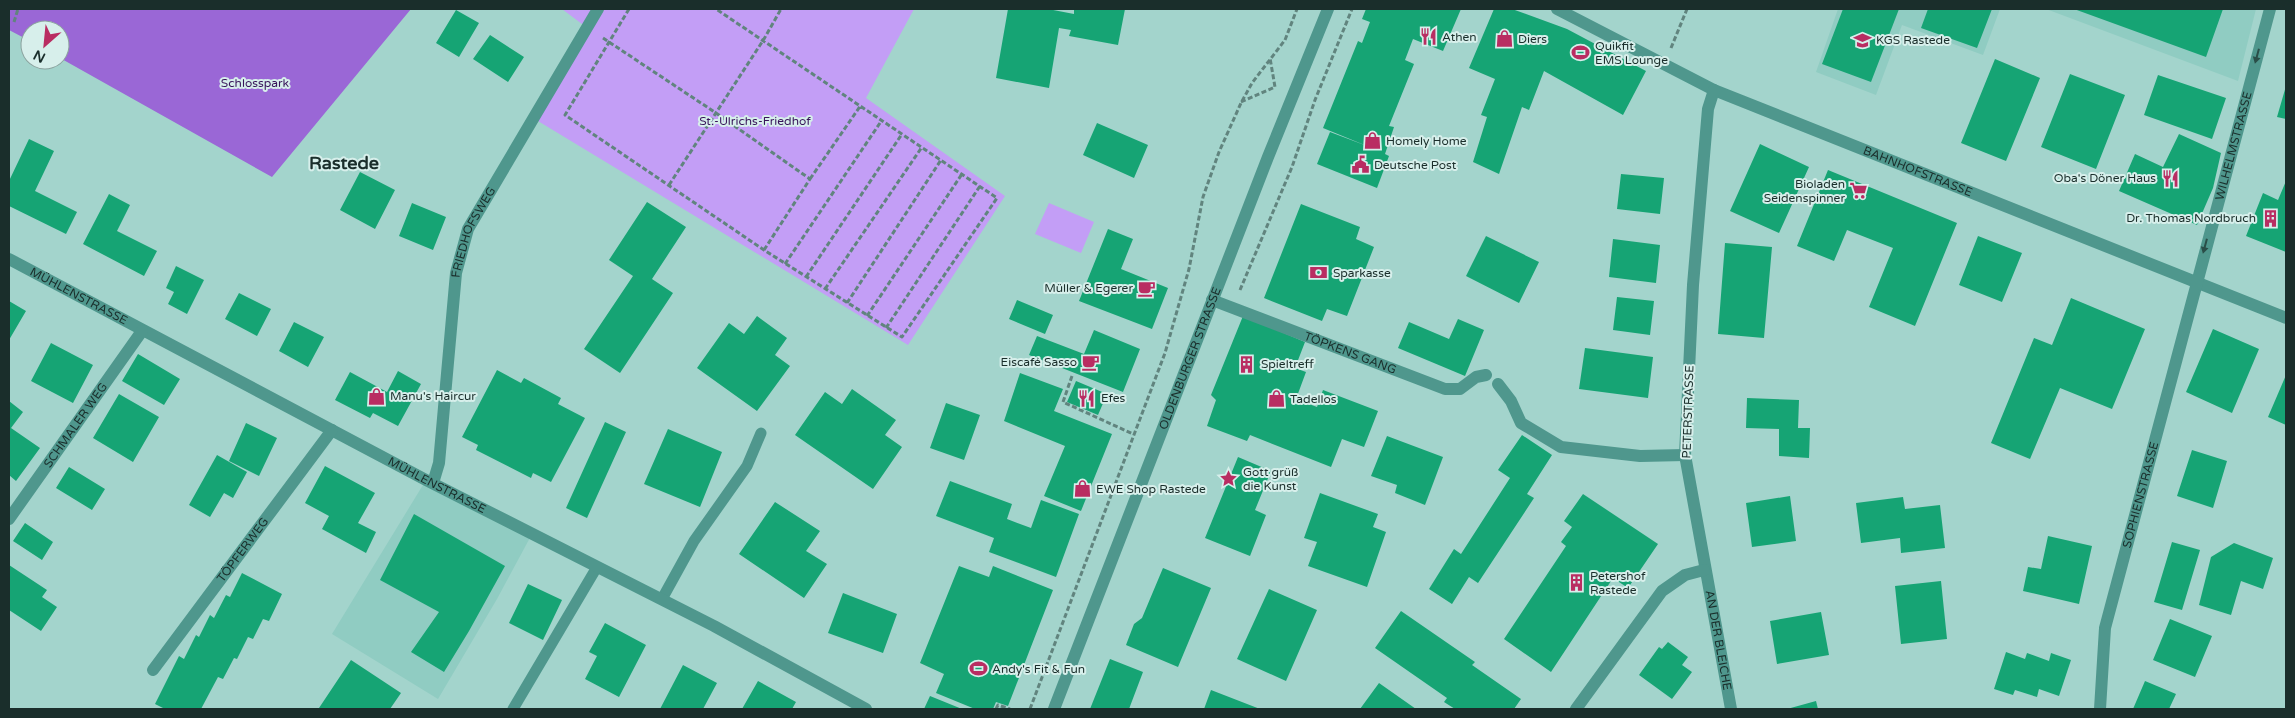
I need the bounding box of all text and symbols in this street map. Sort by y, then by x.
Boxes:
north arrow [20,20,70,70]
restaurant icon: Athen [1418,27,1438,47]
shop icon: Diers [1494,29,1514,49]
place label: Athen [1442,30,1477,44]
school or university icon: KGS Rastede [1852,30,1872,50]
place label: Diers [1518,32,1547,46]
place label: KGS Rastede [1876,33,1950,47]
place label: Quikfit EMS Lounge [1595,39,1668,67]
sports icon: Quikfit EMS Lounge [1571,43,1591,63]
text: N [30,46,48,66]
one-way arrow [2253,48,2261,63]
park label: Schlosspark [221,76,290,90]
street label: WILHELMSTRASSE [2212,90,2255,202]
park label: St.-Ulrichs-Friedhof [699,114,811,128]
shop icon: Homely Home [1362,131,1382,151]
place label: Homely Home [1386,134,1467,148]
street label: BAHNHOFSTRASSE [1861,143,1975,199]
district label: Rastede [309,152,379,174]
public building icon: Deutsche Post [1350,155,1370,175]
place label: Deutsche Post [1374,158,1457,172]
restaurant icon: Oba's Döner Haus [2160,168,2180,188]
place label: Oba's Döner Haus [2054,171,2156,185]
place label: Bioladen Seidenspinner [1764,177,1845,205]
supermarket icon: Bioladen Seidenspinner [1849,181,1869,201]
street label: FRIEDHOFSWEG [449,184,498,278]
building icon: Dr. Thomas Nordbruch [2260,208,2280,228]
place label: Dr. Thomas Nordbruch [2126,211,2256,225]
one-way arrow [2201,239,2209,254]
bank icon: Sparkasse [1309,263,1329,283]
street label: MÜHLENSTRASSE [28,264,130,328]
place label: Sparkasse [1333,266,1391,280]
cafe icon: Müller & Egerer [1137,278,1157,298]
place label: Müller & Egerer [1044,281,1133,295]
street label: OLDENBURGER STRASSE [1156,285,1224,432]
street label: TÖPKENS GANG [1302,329,1398,377]
cafe icon: Eiscafé Sasso [1081,352,1101,372]
building icon: Spieltreff [1237,354,1257,374]
place label: Eiscafé Sasso [1001,355,1077,369]
place label: Spieltreff [1261,357,1314,371]
street label: PETERSTRASSE [1679,365,1697,459]
street label: SCHMALER WEG [41,380,110,470]
shop icon: Manu's Haircur [366,386,386,406]
restaurant icon: Efes [1077,388,1097,408]
place label: Manu's Haircur [390,389,476,403]
shop icon: Tadellos [1266,389,1286,409]
place label: Efes [1101,391,1126,405]
place label: Tadellos [1290,392,1337,406]
street label: SOPHIENSTRASSE [2120,440,2161,549]
street label: MÜHLENSTRASSE [386,454,488,516]
place label: Gott grüß die Kunst [1243,465,1298,493]
place icon: Gott grüß die Kunst [1219,469,1239,489]
shop icon: EWE Shop Rastede [1072,479,1092,499]
place label: EWE Shop Rastede [1096,482,1206,496]
street label: TÖPFERWEG [214,515,271,585]
place label: Petershof Rastede [1590,569,1646,597]
building icon: Petershof Rastede [1566,573,1586,593]
street label: AN DER BLEICHE [1703,589,1735,692]
sports icon: Andy's Fit & Fun [968,659,988,679]
place label: Andy's Fit & Fun [992,662,1085,676]

